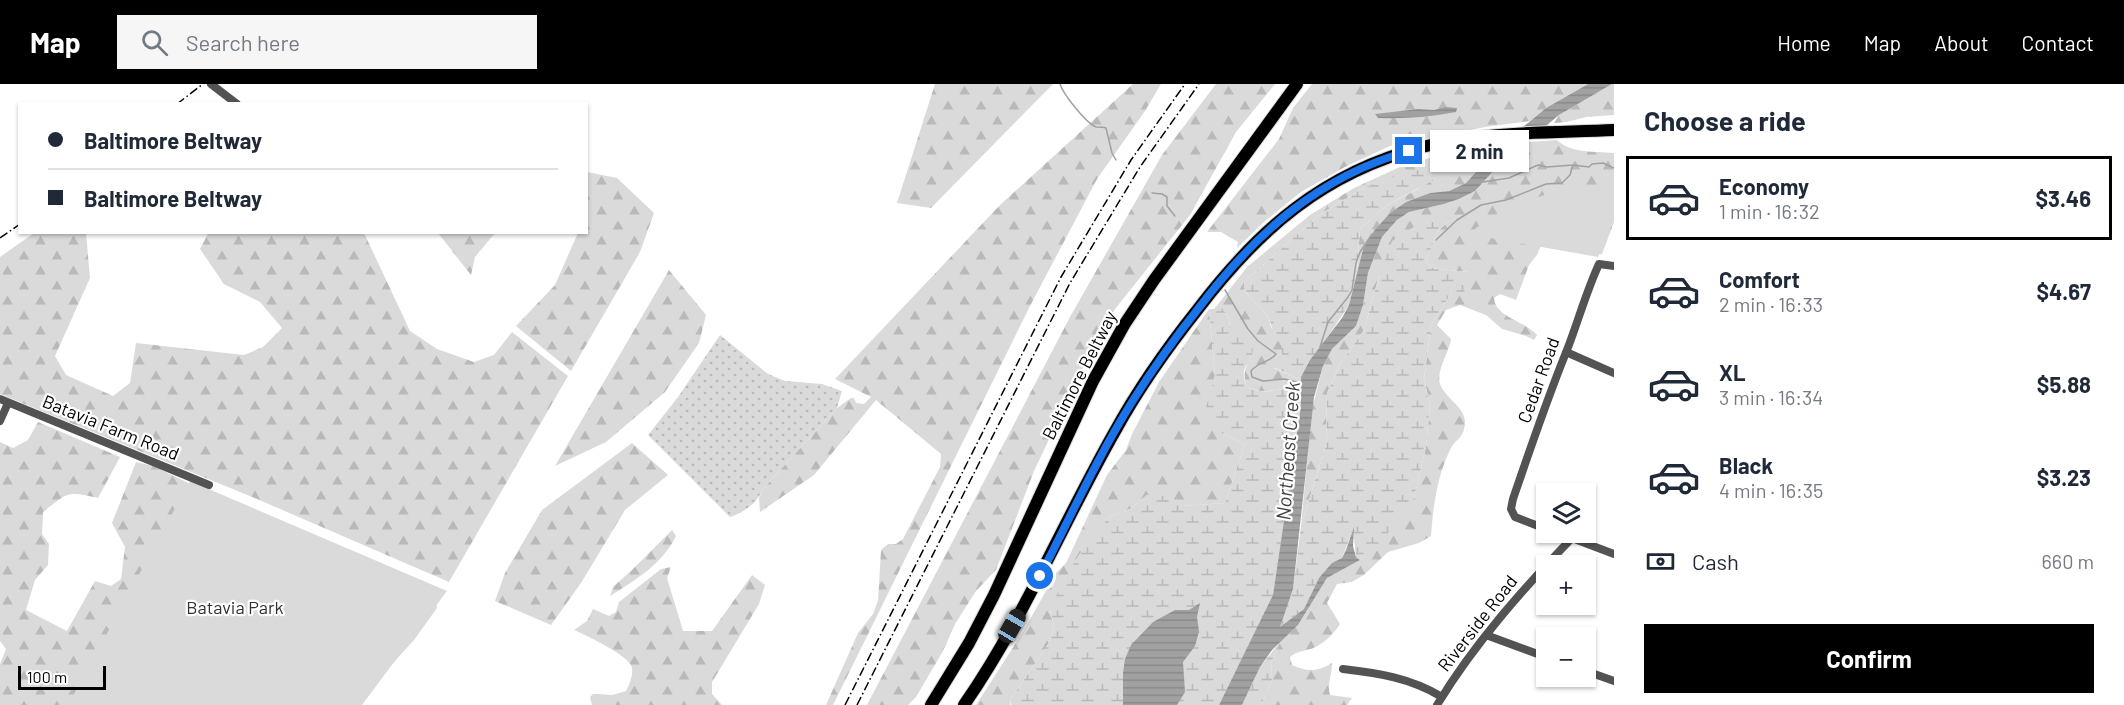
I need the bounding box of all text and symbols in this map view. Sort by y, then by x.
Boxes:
search box [117,15,537,69]
text: Map [30,25,81,59]
icon: search [138,26,171,59]
text: Search here [186,29,300,55]
text: Home [1777,30,1831,55]
text: Map [1864,30,1901,55]
text: About [1934,30,1989,55]
text: Contact [2022,30,2094,55]
text: Choose a ride [1644,104,1806,136]
text: Baltimore Beltway [84,127,262,153]
callout: 2 min [1430,130,1529,172]
route end [1395,137,1422,164]
text: 2 min [1456,139,1503,163]
icon: car [1647,171,1701,225]
text: Economy [1719,173,1809,199]
text: Baltimore Beltway [84,185,262,211]
text: $3.46 [2035,185,2091,211]
text: 1 min · 16:32 [1719,199,1820,223]
icon: car [1647,264,1701,318]
text: Comfort [1719,266,1800,292]
text: $4.67 [2036,278,2091,304]
text: 2 min · 16:33 [1719,292,1823,316]
street label: Baltimore Beltway [1037,307,1121,443]
street label: Cedar Road [1512,334,1564,426]
icon: car [1647,357,1701,411]
text: XL [1719,359,1745,385]
text: $5.88 [2037,371,2091,397]
water label: Northeast Creek [1270,381,1304,521]
text: 3 min · 16:34 [1719,385,1823,409]
street label: Batavia Farm Road [39,390,183,464]
icon: car [1647,450,1701,504]
text: Black [1719,452,1773,478]
text: $3.23 [2037,464,2091,490]
text: 4 min · 16:35 [1719,478,1823,502]
map controls [1536,483,1596,687]
button: layers [1536,483,1596,543]
icon: cash [1644,545,1677,578]
text: Cash [1692,548,1739,574]
text: 660 m [2042,549,2094,573]
button: + [1536,555,1596,615]
route start [1026,562,1053,589]
street label: Riverside Road [1433,571,1521,675]
park label: Batavia Park [186,596,284,618]
car [995,606,1029,646]
button: Confirm [1644,624,2094,693]
button: − [1536,627,1596,687]
scale bar [18,663,106,690]
text: 100 m [27,667,67,686]

